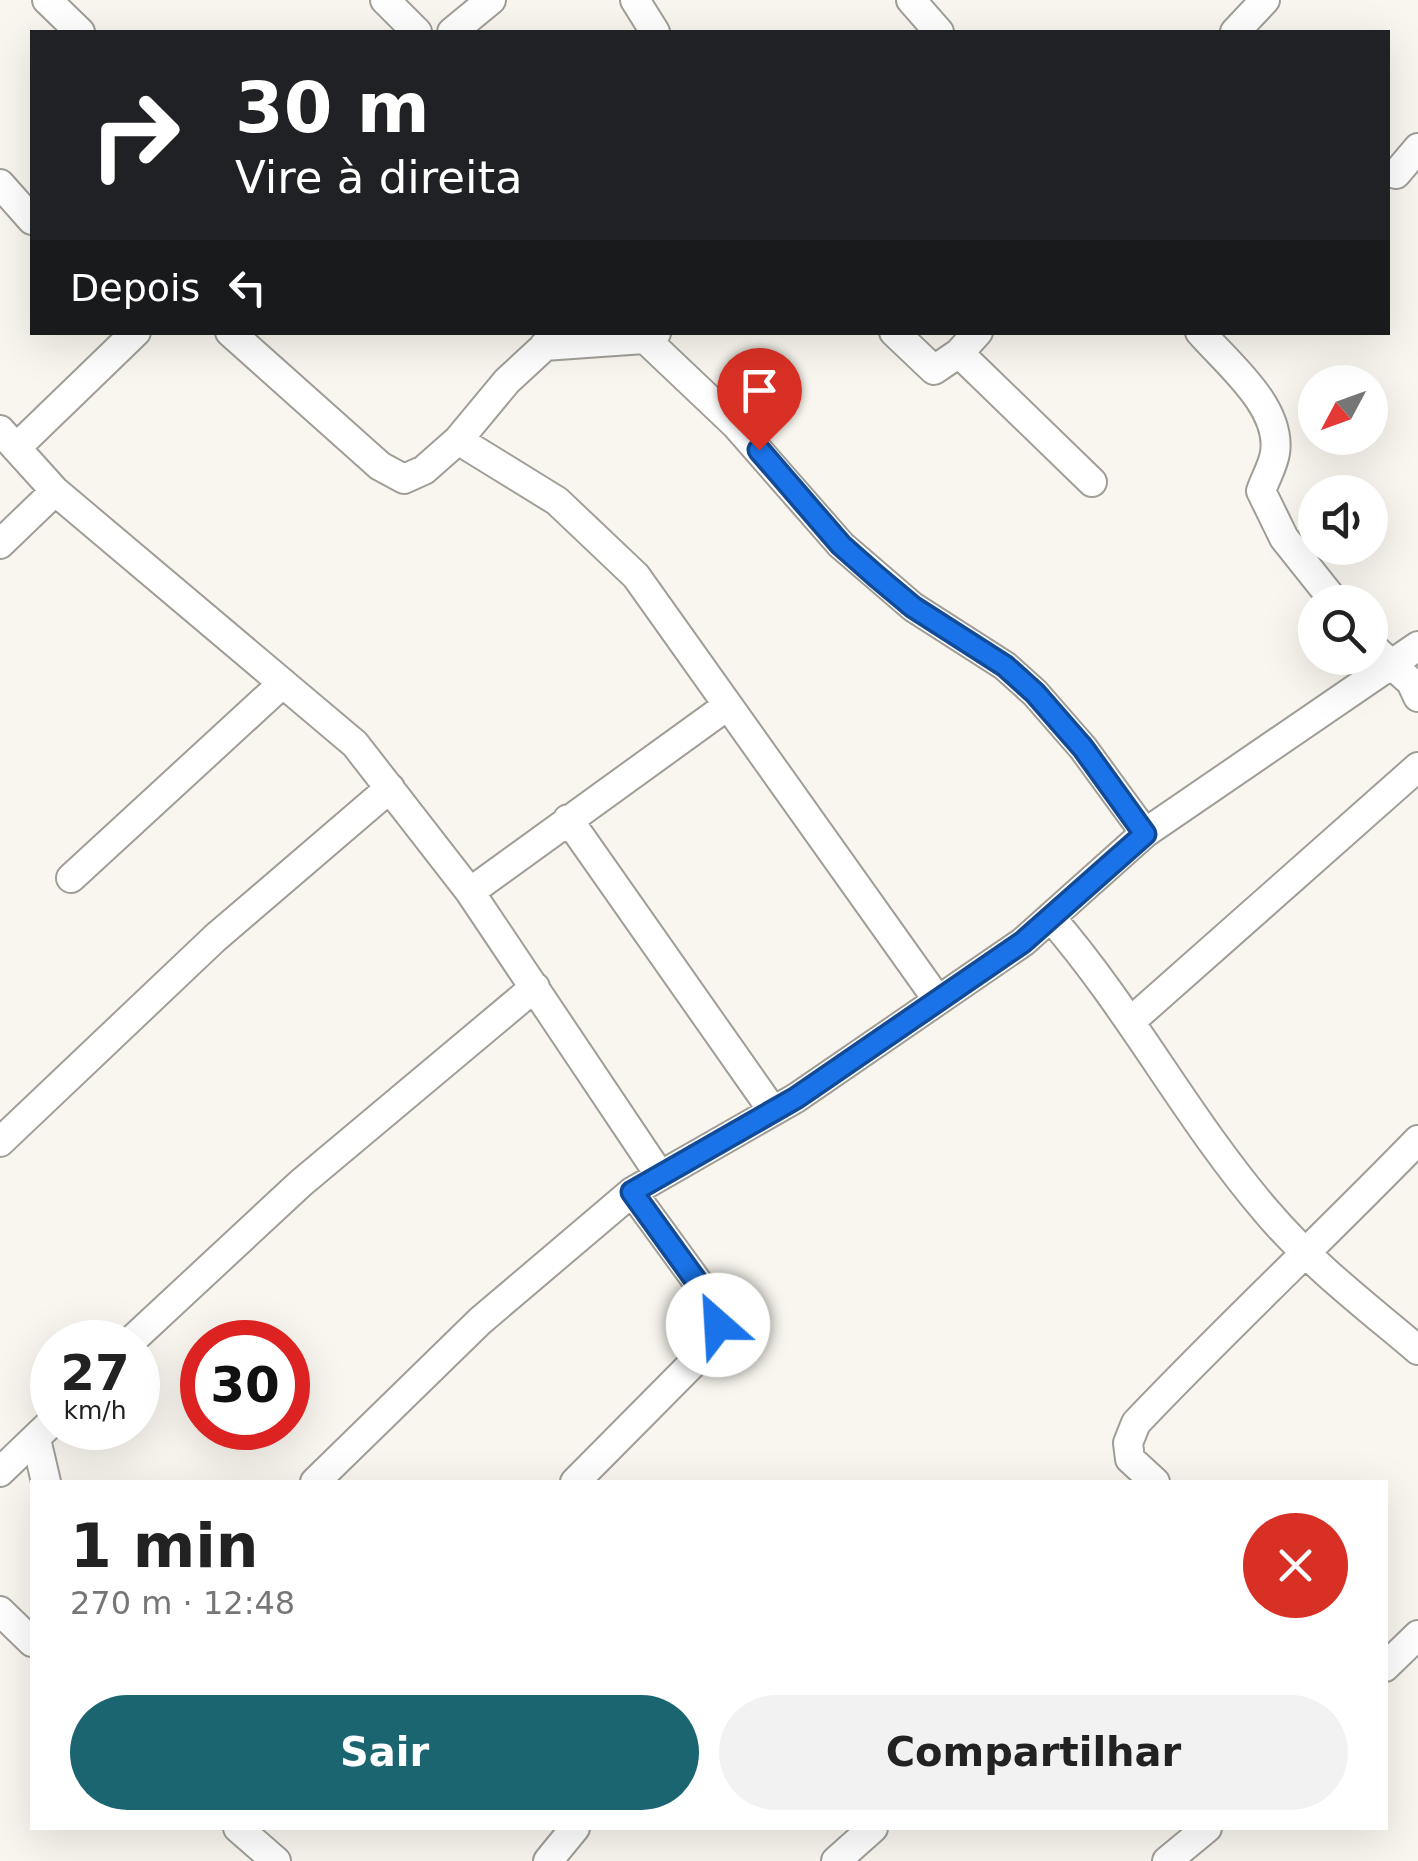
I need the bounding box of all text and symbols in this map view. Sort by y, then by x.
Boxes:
text: 30 m [235,67,430,149]
icon: right [70,70,200,200]
text: Vire à direita [235,151,523,204]
icon: left [220,260,275,315]
text: Depois [70,266,200,310]
pin [717,348,802,451]
icon: arrive [732,363,787,418]
north arrow [1298,365,1388,455]
map controls [1298,365,1388,675]
button: sound [1298,475,1388,565]
button: search [1298,585,1388,675]
position arrow [666,1273,770,1377]
speed limit sign: 30 [180,1320,310,1450]
text: 27 [60,1344,130,1402]
text: km/h [63,1396,127,1425]
text: 1 min [70,1511,258,1581]
button: close [1243,1513,1348,1618]
text: 270 m · 12:48 [70,1584,295,1622]
button: Sair [70,1695,699,1810]
button: Compartilhar [719,1695,1348,1810]

